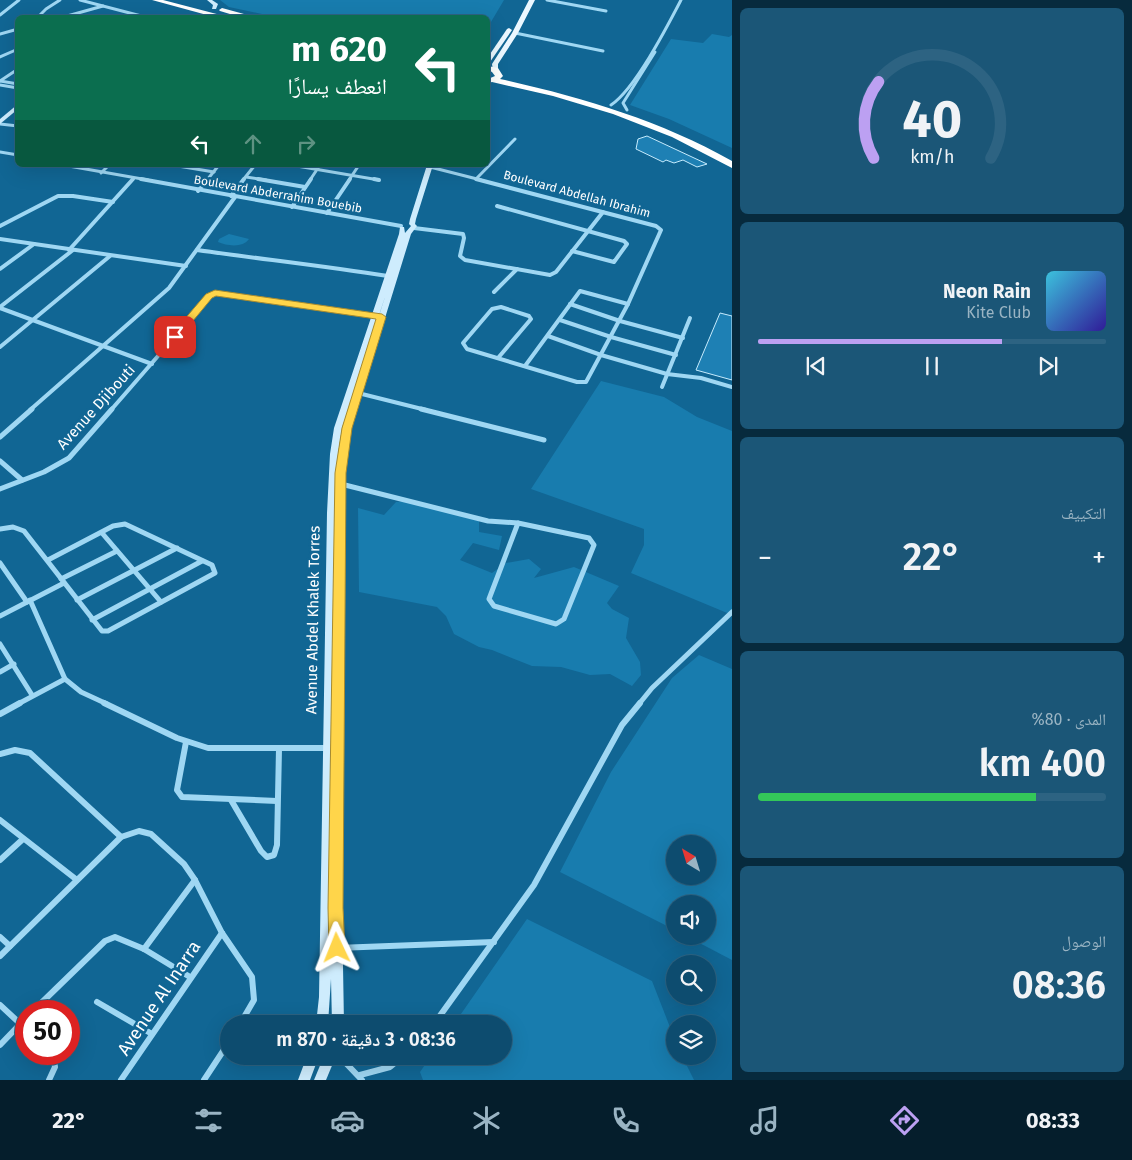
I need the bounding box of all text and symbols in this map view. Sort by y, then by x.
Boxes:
text: 620 m [291,28,387,70]
icon: left [405,35,470,100]
text: انعطف يسارًا [288,73,387,100]
text: 40 [902,88,962,151]
icon: left [186,130,214,158]
icon: ahead [239,130,267,158]
icon: right [292,130,320,158]
text: km/h [910,146,954,168]
street label: Boulevard Abdellah Ibrahim [502,168,652,220]
street label: Boulevard Abderrahim Bouebib [193,172,363,216]
text: Neon Rain [943,280,1031,303]
text: Kite Club [966,303,1031,322]
pin [154,316,196,358]
icon: arrive [161,323,189,351]
icon: previous [802,352,830,380]
icon: pause [918,352,946,380]
icon: next [1034,352,1062,380]
street label: Avenue Djibouti [53,361,139,453]
text: التكييف [1061,504,1106,523]
street label: Avenue Abdel Khalek Torres [302,526,324,714]
text: 22° [903,534,961,580]
text: − [758,541,772,574]
text: + [1092,541,1106,574]
text: المدى · 80% [1031,710,1106,729]
text: 400 km [979,740,1106,786]
north arrow [666,835,716,885]
map controls [666,835,716,1065]
button: sound [666,895,716,945]
position arrow [310,921,362,973]
text: الوصول [1062,932,1106,951]
street label: Avenue Al Inarra [113,936,205,1060]
button: search [666,955,716,1005]
text: 08:36 [1012,962,1106,1008]
speed limit sign: 50 [15,1000,80,1065]
button: layers [666,1015,716,1065]
text: 08:36 · 3 دقيقة · 870 m [276,1028,456,1051]
icon: filters [191,1103,226,1138]
icon: car [330,1103,365,1138]
icon: climate [469,1103,504,1138]
icon: phone [608,1103,643,1138]
icon: music [747,1103,782,1138]
icon: directions [887,1103,922,1138]
text: 22° [52,1107,86,1134]
text: 08:33 [1026,1107,1080,1134]

